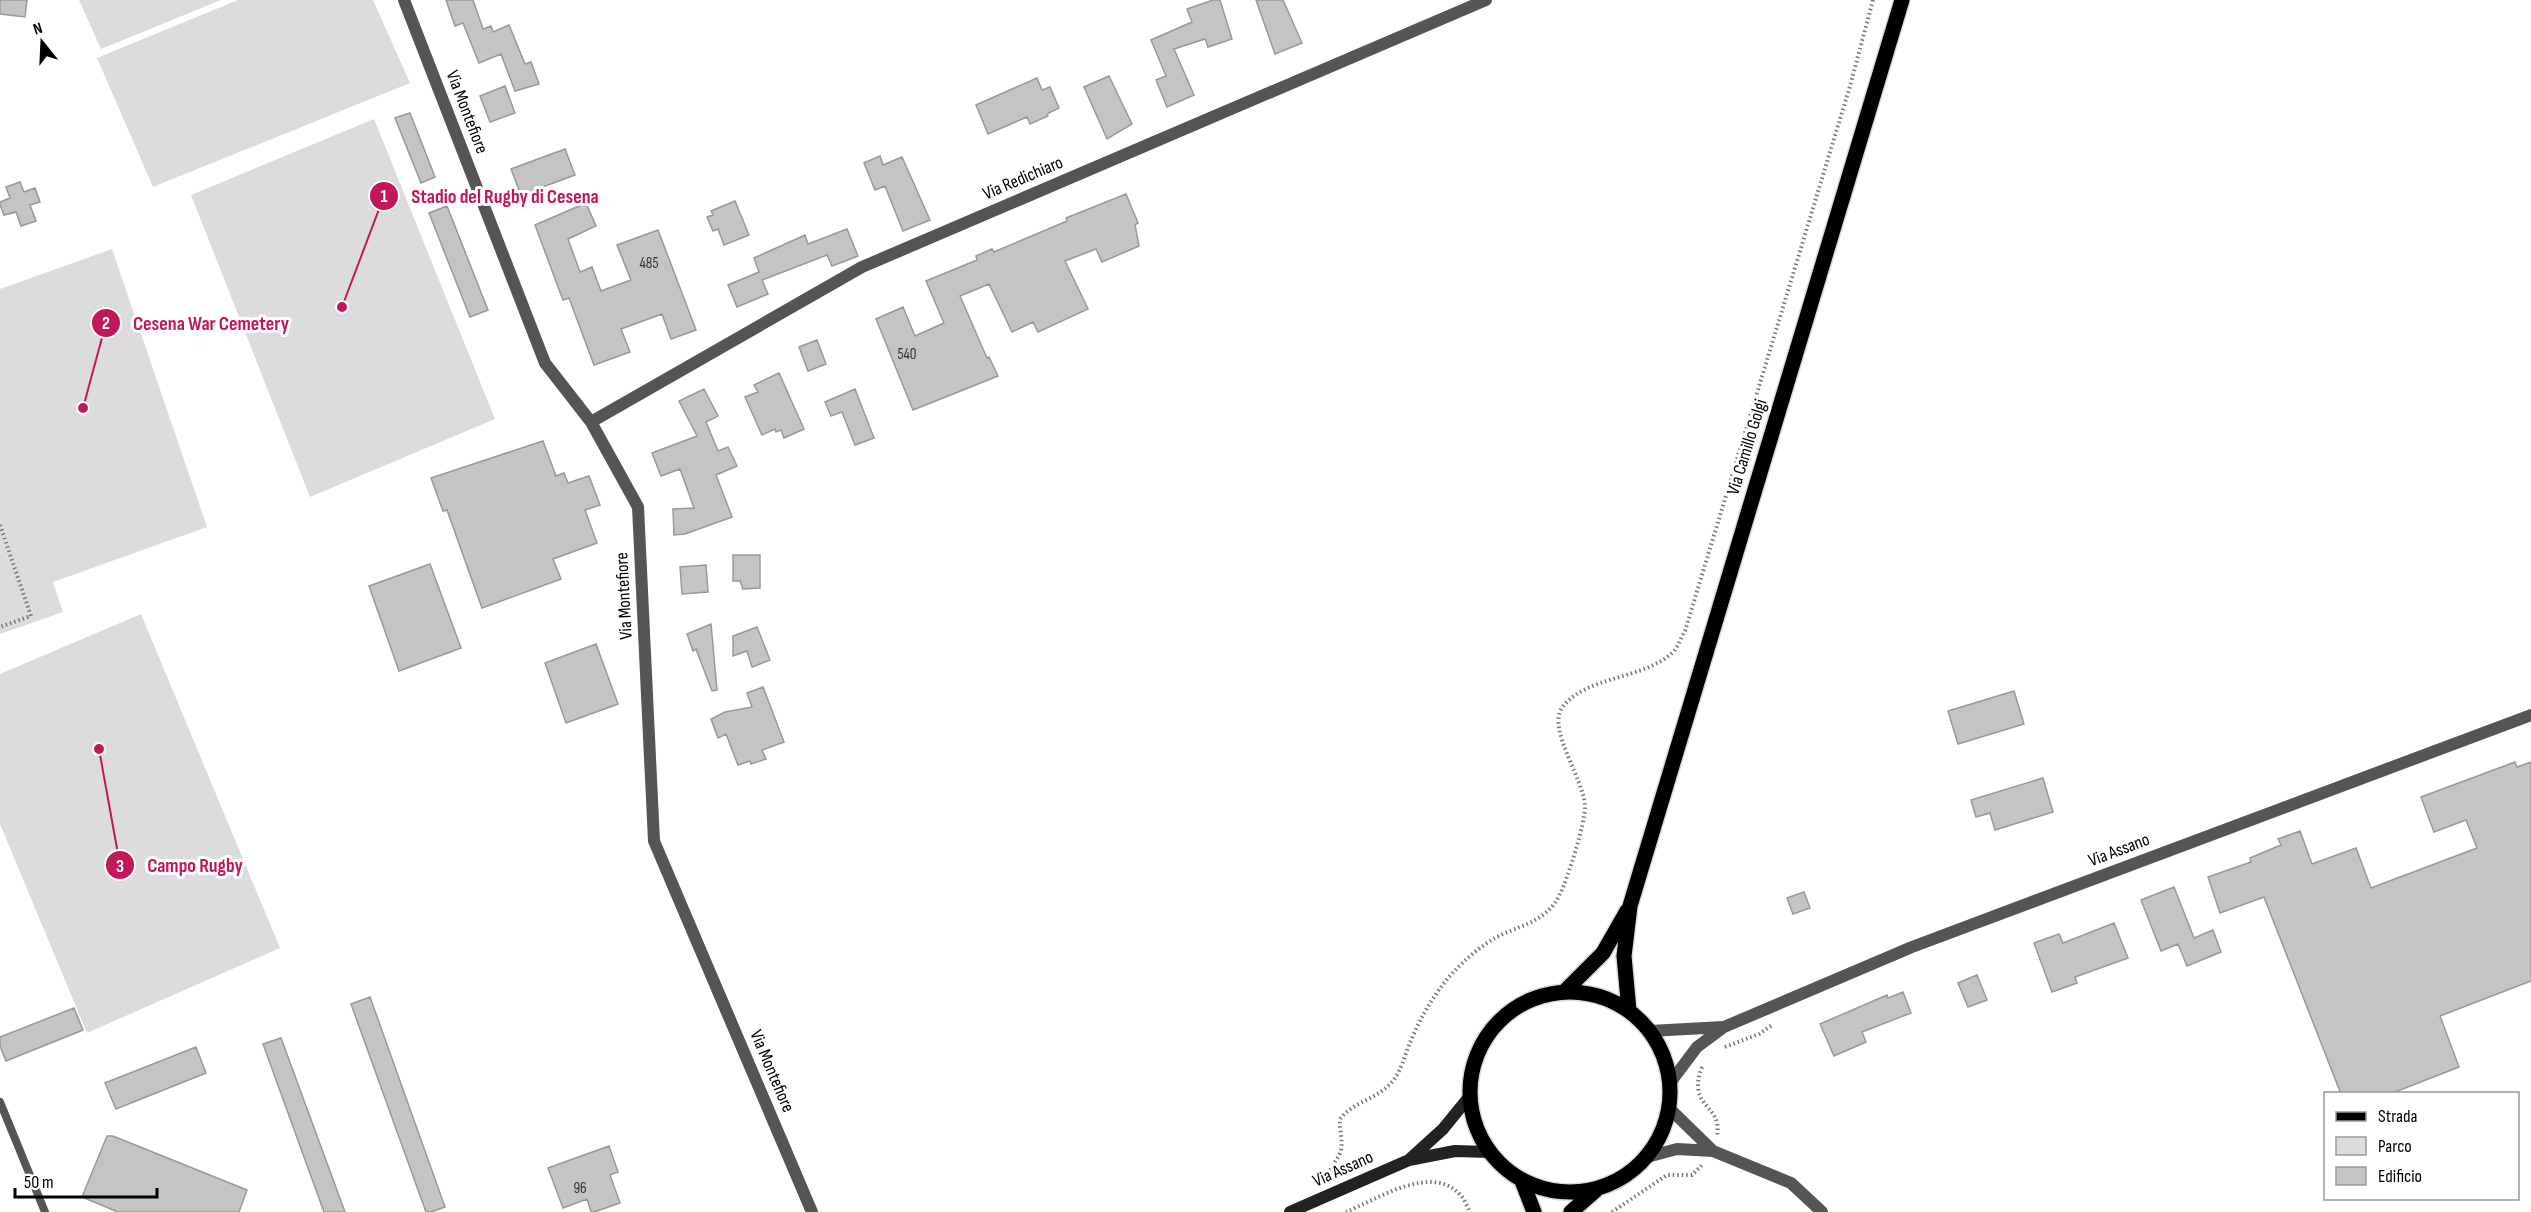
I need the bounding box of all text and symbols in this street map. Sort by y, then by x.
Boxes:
north arrow [12,12,72,72]
text: N [31,19,45,40]
street label: Via Montefiore [442,68,492,156]
street label: Via Redichiaro [980,152,1066,204]
callout: Stadio del Rugby di Cesena [369,177,611,215]
text: Stadio del Rugby di Cesena [411,185,599,209]
text: 1 [380,186,388,207]
house number: 485 [640,254,658,273]
callout: Cesena War Cemetery [91,304,301,342]
text: Cesena War Cemetery [133,312,290,336]
text: 2 [102,313,110,334]
house number: 540 [897,345,917,364]
street label: Via Camillo Golgi [1723,397,1771,497]
street label: Via Montefiore [611,552,637,640]
street label: Via Assano [2085,829,2153,871]
callout: Campo Rugby [105,846,255,884]
text: Campo Rugby [147,854,244,878]
text: 3 [116,856,124,877]
street label: Via Montefiore [745,1027,799,1115]
legend [2324,1092,2519,1200]
text: Strada [2378,1106,2418,1127]
text: Parco [2378,1136,2412,1157]
street label: Via Assano [1310,1146,1376,1192]
scale bar [15,1161,158,1199]
text: Edificio [2378,1166,2422,1187]
text: 50 m [24,1172,54,1193]
house number: 96 [573,1179,587,1198]

